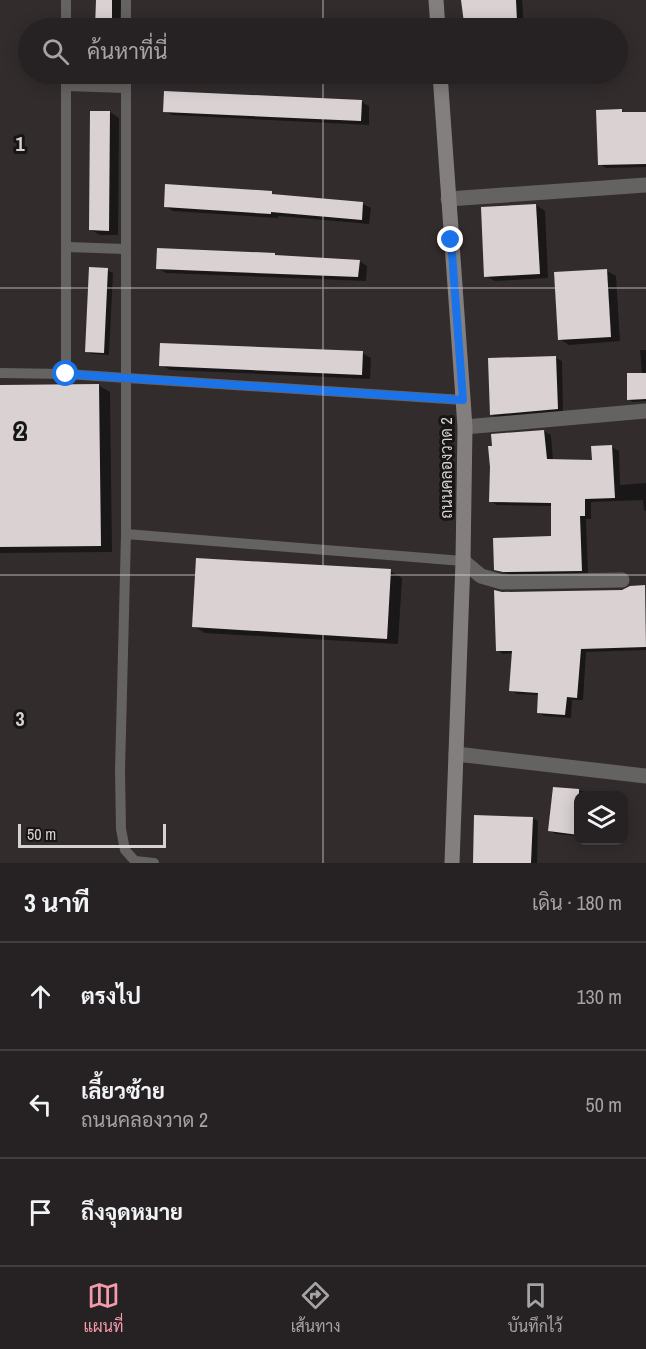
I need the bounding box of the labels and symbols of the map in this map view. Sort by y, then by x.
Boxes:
text: 1 [15,130,25,157]
route end [437,226,463,252]
route start [52,360,78,386]
text: 2 [15,417,25,444]
street label: ถนนคลองวาด 2 [435,417,457,519]
text: 3 [15,705,25,732]
scale bar [18,821,166,848]

